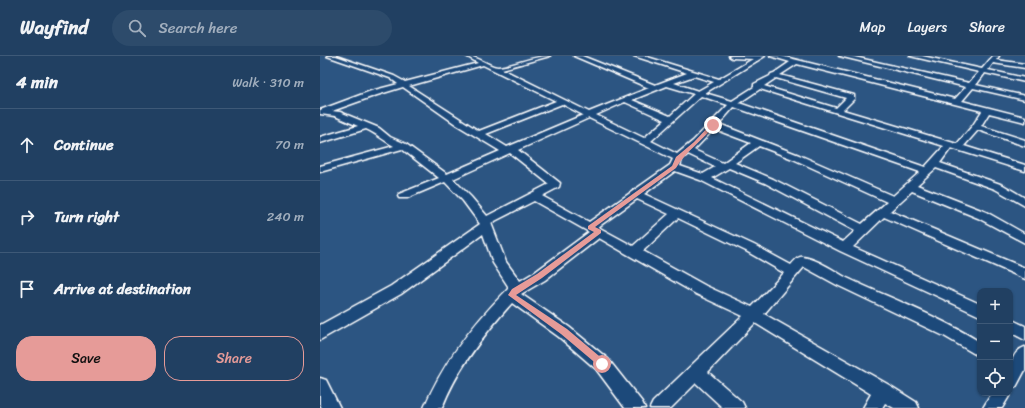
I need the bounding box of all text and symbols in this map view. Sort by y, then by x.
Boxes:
search box [112,10,392,46]
text: Wayfind [20,11,88,44]
text: Search here [158,15,237,41]
text: Map [860,15,885,40]
text: Layers [907,15,947,40]
text: Share [969,15,1005,40]
icon: search [126,17,148,39]
text: 4 min [16,67,58,97]
text: Walk · 310 m [232,71,304,94]
route end [704,116,722,134]
text: Continue [54,132,114,158]
text: 70 m [275,133,304,156]
icon: ahead [16,134,38,156]
text: Turn right [54,204,119,230]
text: 240 m [267,205,304,228]
icon: right [16,206,38,228]
text: Arrive at destination [54,276,191,302]
icon: arrive [16,278,38,300]
map controls [977,288,1013,396]
button: + [977,288,1013,324]
button: − [977,324,1013,360]
button: Save [16,336,156,381]
button: Share [164,336,304,381]
route start [593,355,611,373]
button: locate [977,360,1013,396]

